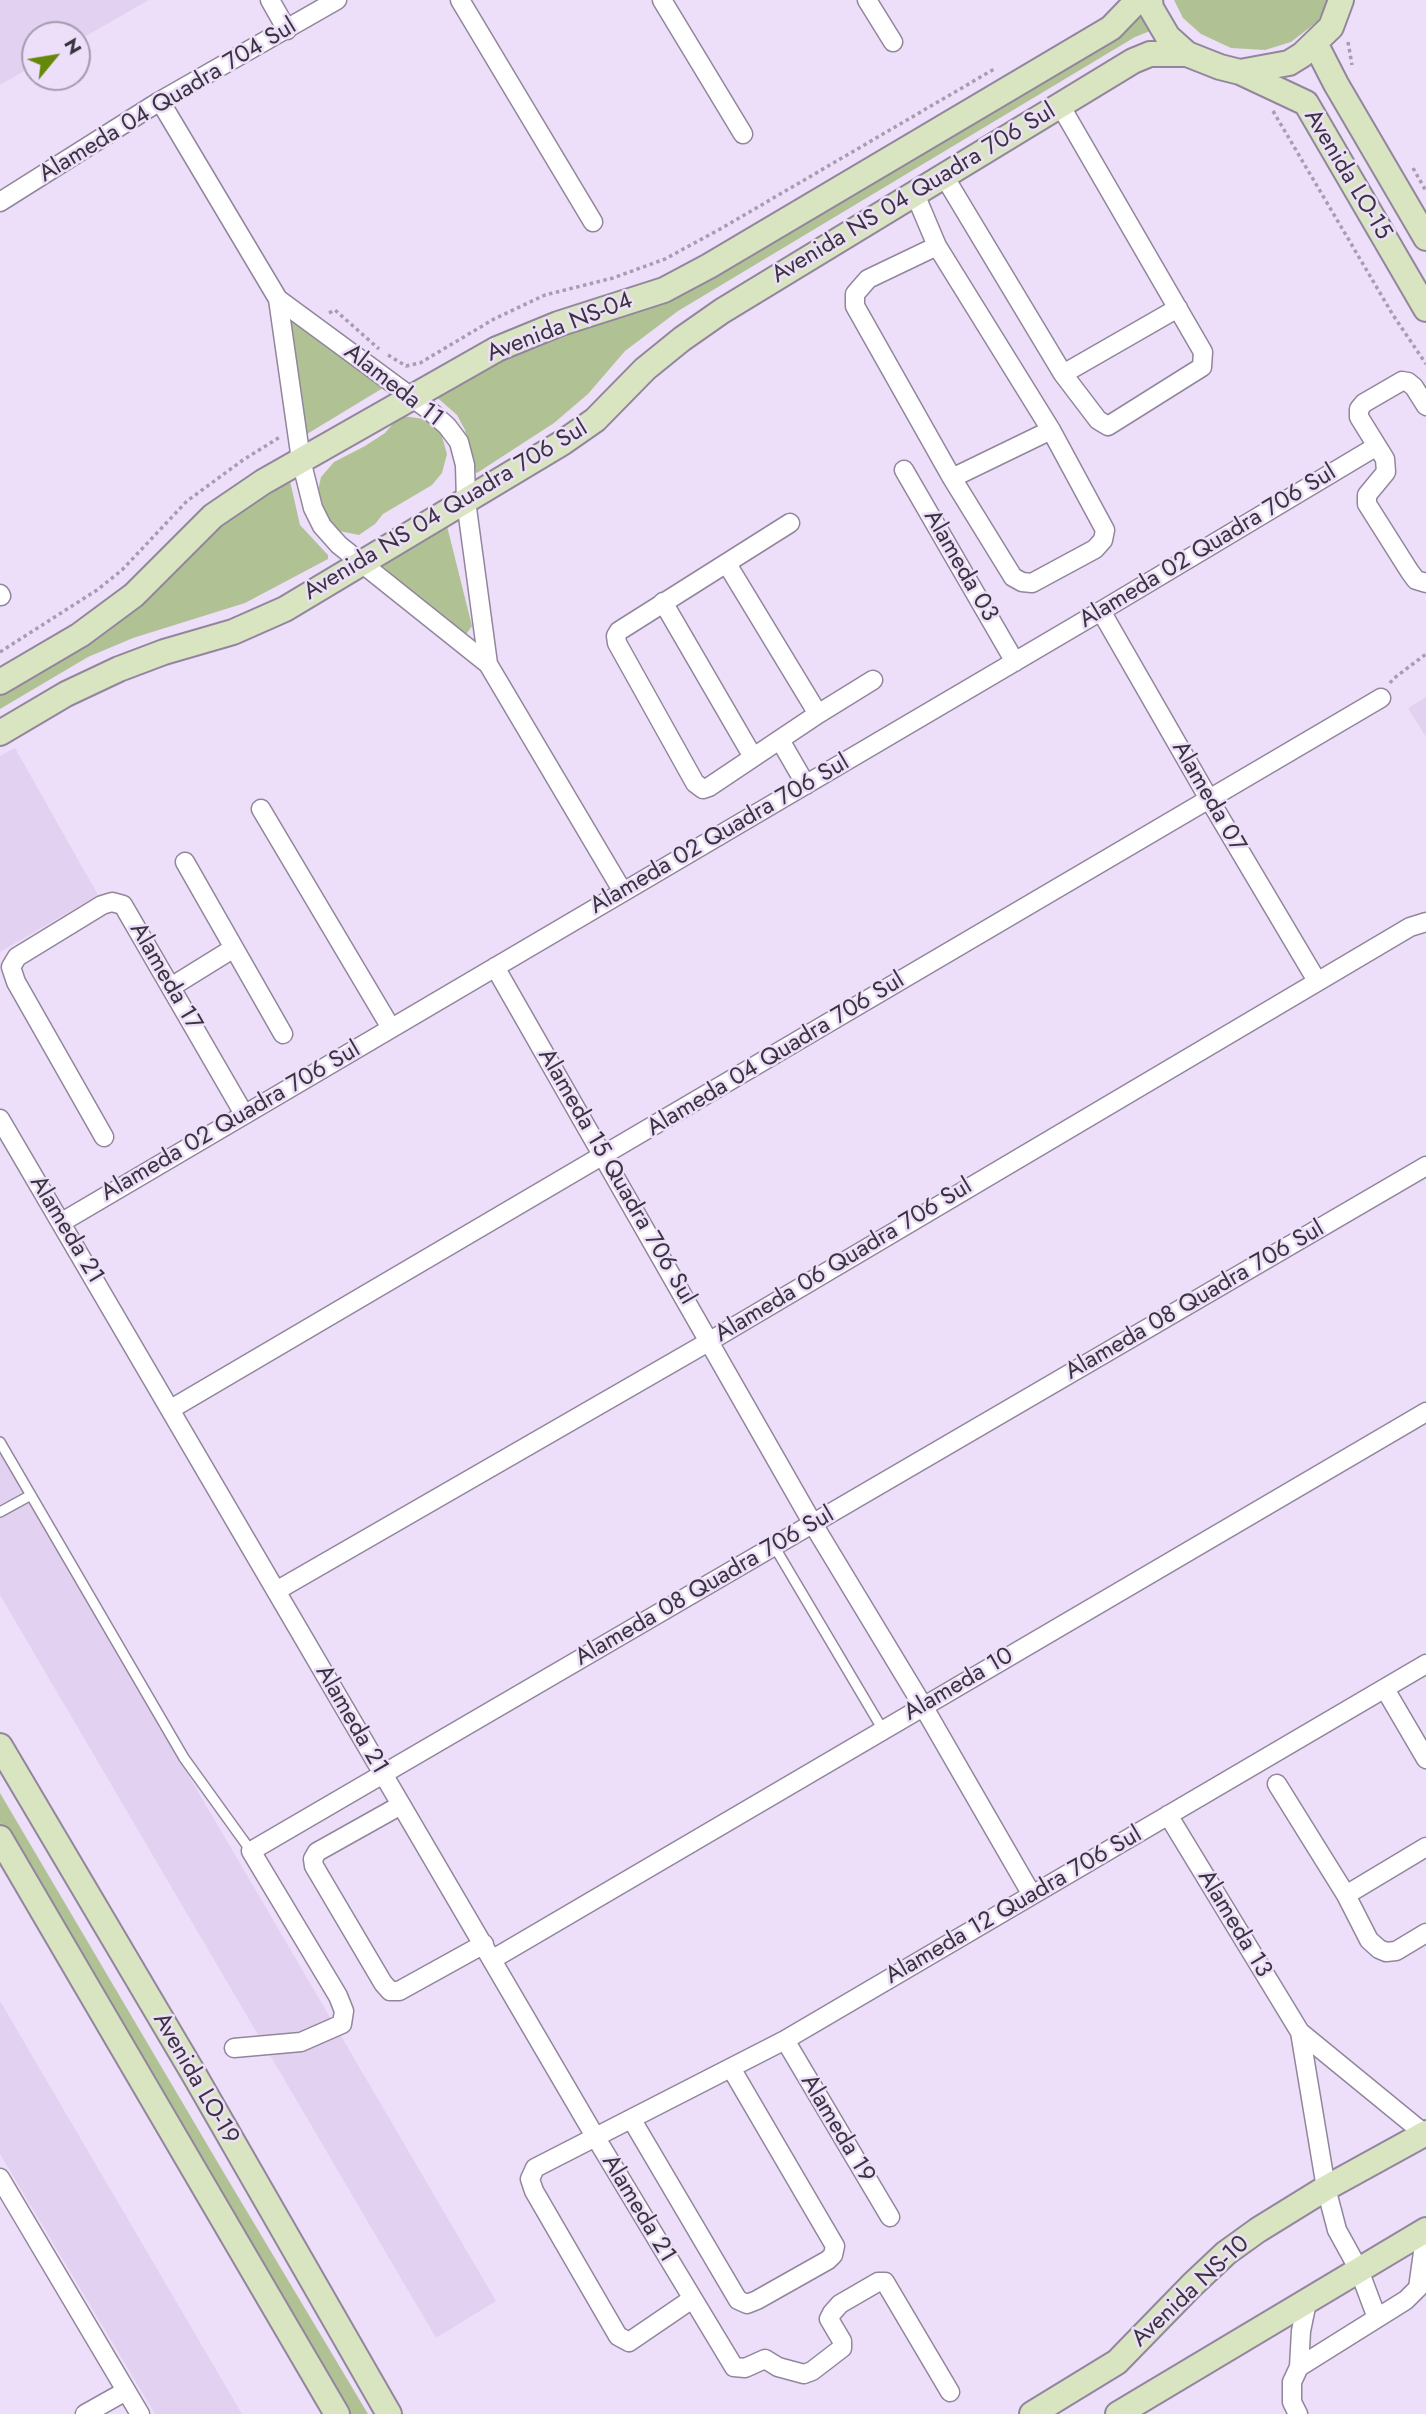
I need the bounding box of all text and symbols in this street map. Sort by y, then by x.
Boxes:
street label: Alameda 04 Quadra 704 Sul [34,13,302,189]
north arrow [21,21,91,91]
text: N [57,33,88,60]
street label: Avenida NS 04 Quadra 706 Sul [767,98,1061,290]
street label: Avenida LO-15 [1297,105,1397,245]
street label: Avenida NS-04 [483,287,637,369]
street label: Alameda 11 [338,338,448,434]
street label: Avenida NS 04 Quadra 706 Sul [299,415,593,607]
street label: Alameda 02 Quadra 706 Sul [1074,459,1342,635]
street label: Alameda 03 [917,505,1003,627]
street label: Alameda 07 [1165,736,1251,858]
street label: Alameda 02 Quadra 706 Sul [585,749,855,921]
street label: Alameda 17 [123,918,207,1036]
street label: Alameda 04 Quadra 706 Sul [642,967,910,1143]
street label: Alameda 02 Quadra 706 Sul [96,1036,366,1208]
street label: Alameda 15 Quadra 706 Sul [531,1044,701,1310]
street label: Alameda 21 [23,1171,109,1289]
street label: Alameda 06 Quadra 706 Sul [710,1173,978,1349]
street label: Alameda 08 Quadra 706 Sul [1060,1215,1330,1387]
street label: Alameda 08 Quadra 706 Sul [570,1501,840,1673]
street label: Alameda 10 [899,1642,1019,1728]
street label: Alameda 21 [308,1660,394,1780]
street label: Alameda 12 Quadra 706 Sul [881,1821,1147,1991]
street label: Alameda 13 [1191,1865,1277,1983]
street label: Avenida LO-19 [146,2008,244,2150]
street label: Alameda 19 [793,2070,881,2188]
street label: Alameda 21 [595,2150,681,2268]
street label: Avenida NS-10 [1126,2230,1256,2354]

